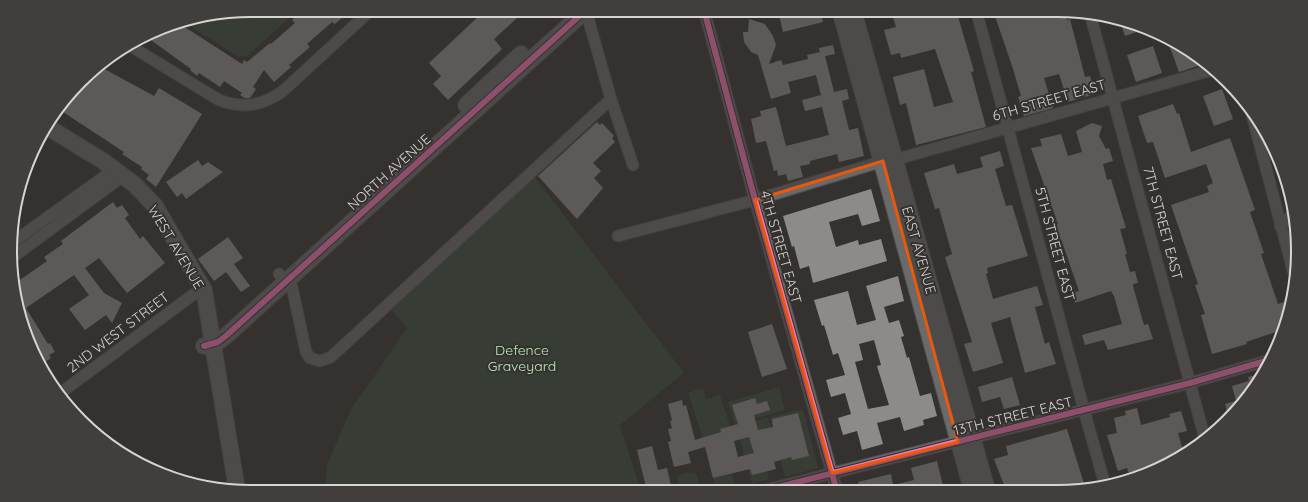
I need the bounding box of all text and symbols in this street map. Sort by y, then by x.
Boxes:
street label: 6TH STREET EAST [990,75,1108,125]
street label: NORTH AVENUE [344,130,434,214]
street label: 7TH STREET EAST [1139,164,1187,282]
street label: 5TH STREET EAST [1031,185,1079,303]
street label: 4TH STREET EAST [756,188,806,306]
street label: WEST AVENUE [144,202,208,292]
street label: EAST AVENUE [898,204,940,296]
street label: 2ND WEST STREET [63,288,173,376]
park label: Defence Graveyard [488,341,556,375]
street label: 13TH STREET EAST [952,392,1074,440]

